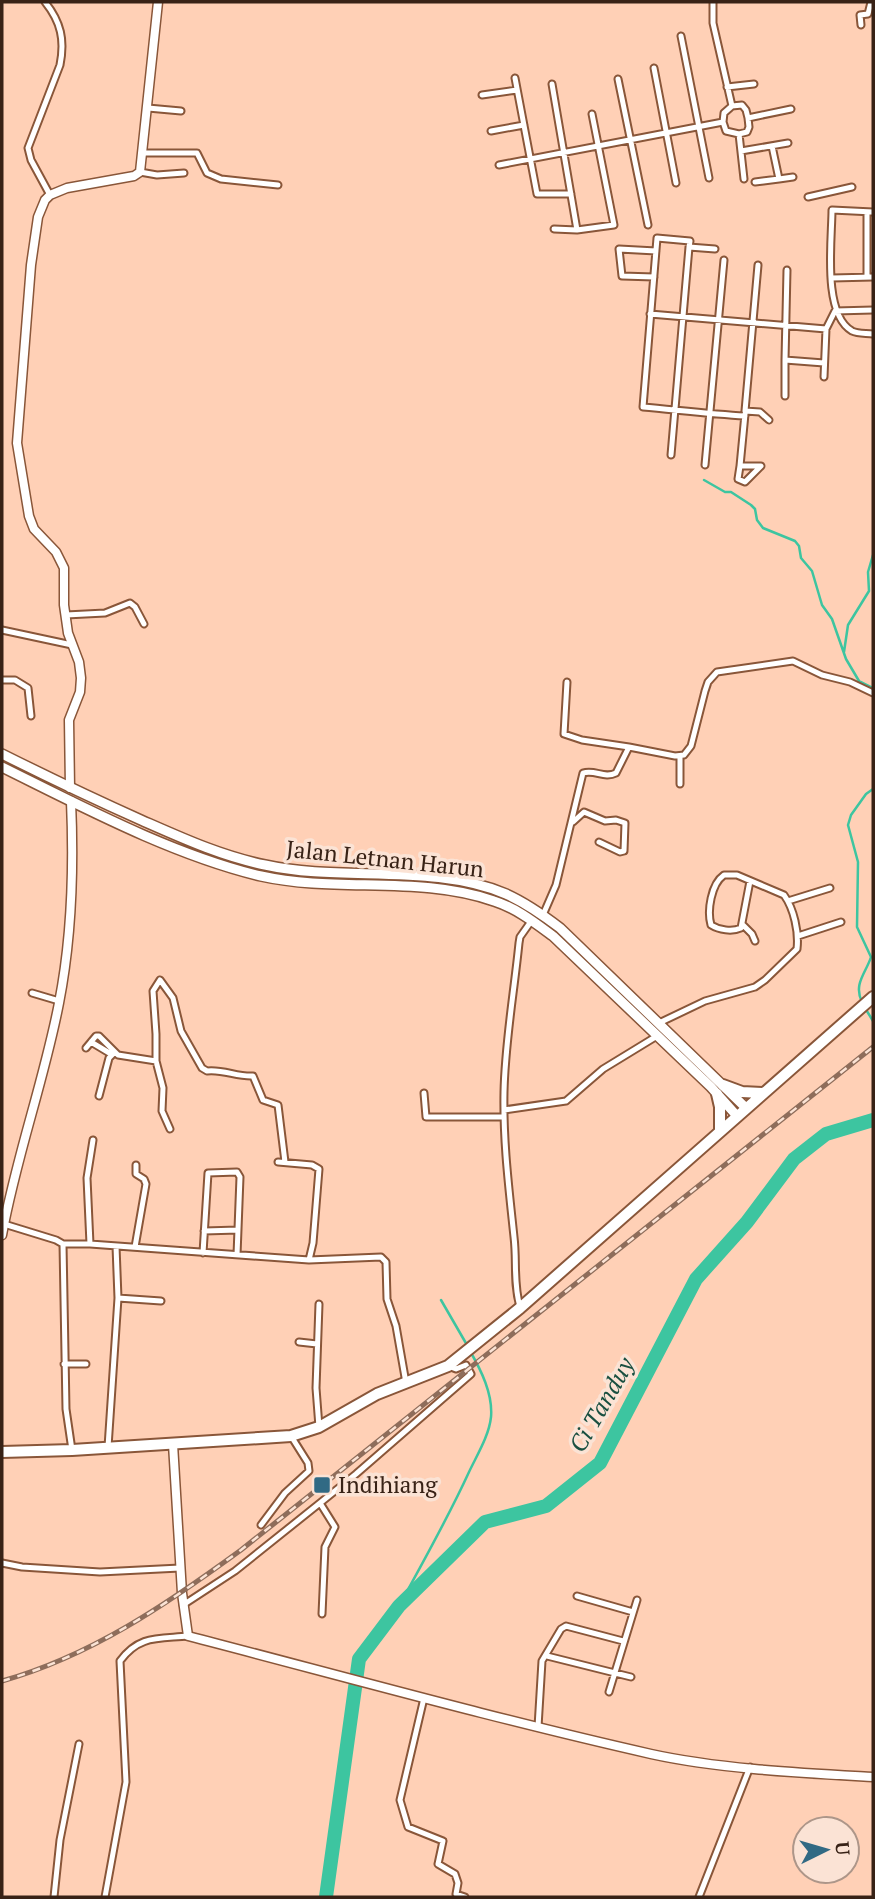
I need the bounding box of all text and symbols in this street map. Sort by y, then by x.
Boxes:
street label: Jalan Letnan Harun [285,833,486,884]
water label: Ci Tanduy [561,1350,642,1458]
place label: Indihiang [338,1469,438,1500]
marker: Indihiang [312,1475,332,1495]
north arrow [791,1815,861,1885]
text: U [830,1841,857,1857]

